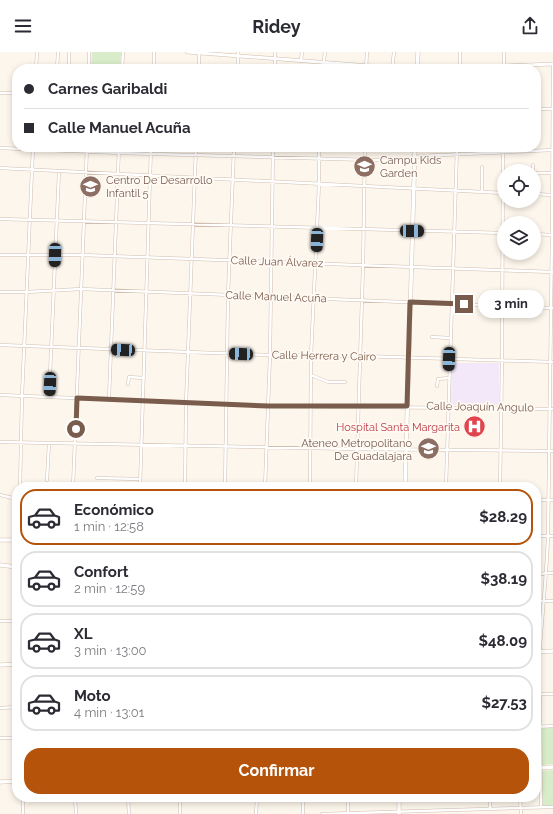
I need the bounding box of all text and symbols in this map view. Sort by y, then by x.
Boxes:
icon: menu [12,15,34,37]
icon: share [519,15,541,37]
text: Ridey [252,16,301,37]
text: Carnes Garibaldi [48,80,167,98]
text: Calle Manuel Acuña [48,119,191,137]
school or university icon: Campu Kids Garden [351,153,377,179]
place label: Campu Kids Garden [380,154,441,180]
map controls [497,164,541,260]
button: locate [497,164,541,208]
school or university icon: Centro De Desarrollo Infantil 5 [77,173,103,199]
place label: Centro De Desarrollo Infantil 5 [106,174,213,200]
button: layers [497,216,541,260]
car [400,225,424,237]
car [311,228,323,252]
car [49,243,61,267]
street label: Calle Juan Álvarez [231,253,324,270]
street label: Calle Manuel Acuña [225,289,327,305]
callout: 3 min [478,290,544,318]
route end [455,295,473,313]
text: 3 min [494,296,528,311]
car [111,343,135,357]
car [443,347,455,371]
car [229,348,253,360]
street label: Calle Herrera y Cairo [272,349,377,363]
car [44,372,56,396]
street label: Calle Joaquín Angulo [426,400,534,414]
hospital icon: Hospital Santa Margarita [462,414,488,440]
route start [67,420,85,438]
place label: Hospital Santa Margarita [336,421,460,434]
school or university icon: Ateneo Metropolitano De Guadalajara [415,436,441,462]
place label: Ateneo Metropolitano De Guadalajara [301,437,412,463]
icon: car [26,499,62,535]
text: Económico [74,501,154,519]
text: $28.29 [479,508,527,526]
text: 1 min · 12:58 [74,519,144,534]
icon: car [26,561,62,597]
text: Confort [74,563,128,581]
text: $38.19 [481,570,527,588]
text: 2 min · 12:59 [74,581,145,596]
icon: car [26,623,62,659]
text: XL [74,625,92,643]
text: $48.09 [478,632,527,650]
text: 3 min · 13:00 [74,643,147,658]
icon: car [26,685,62,721]
text: Moto [74,687,111,705]
text: $27.53 [481,694,527,712]
text: 4 min · 13:01 [74,705,144,720]
button: Confirmar [24,748,529,794]

